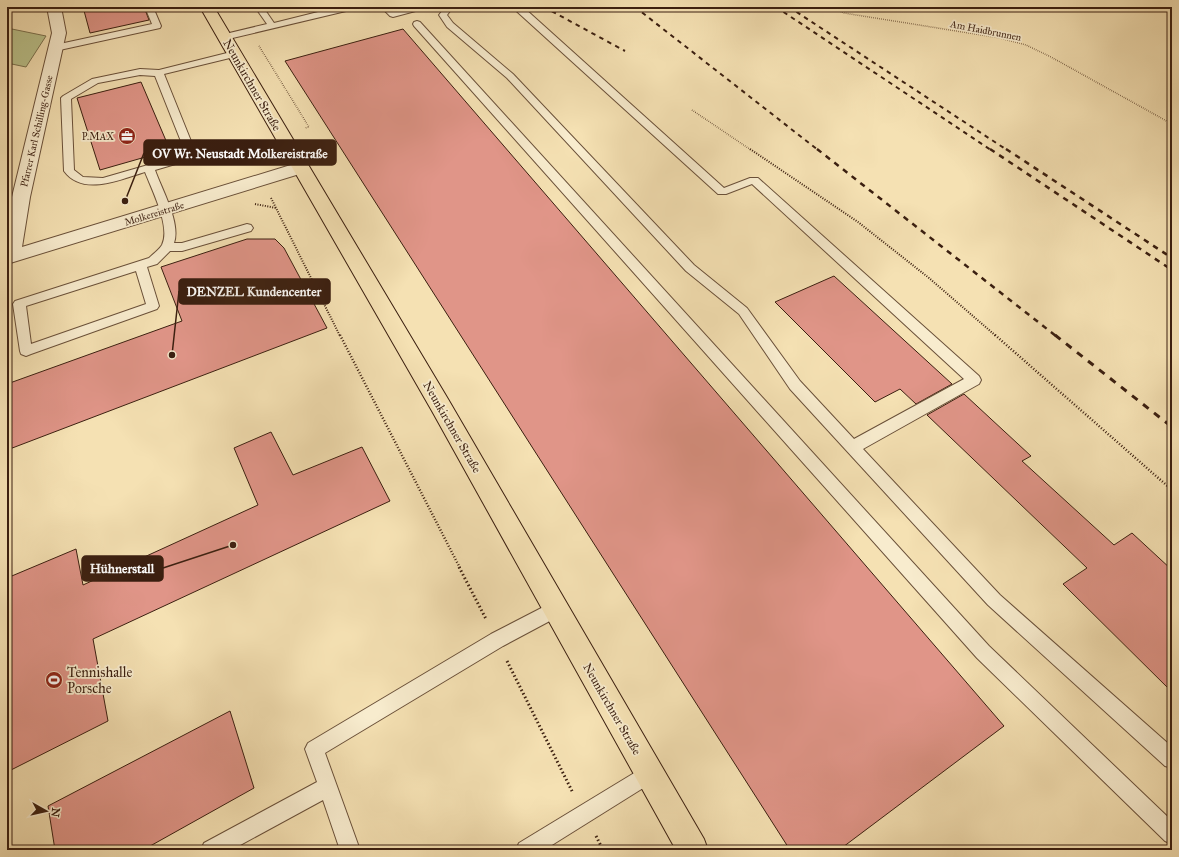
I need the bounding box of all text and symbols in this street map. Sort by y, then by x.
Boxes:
street label: Am Haidbrunnen [948,18,1023,44]
street label: Neunkirchner Straße [220,37,284,133]
street label: Pfarrer Karl Schilling-Gasse [18,74,56,188]
office icon: P.MAX [117,126,137,146]
place label: P.MAX [82,131,114,143]
callout: OV Wr. Neustadt Molkereistraße [144,140,336,165]
text: OV Wr. Neustadt Molkereistraße [152,146,328,162]
street label: Molkereistraße [123,199,186,229]
callout: DENZEL Kundencenter [179,279,330,304]
text: DENZEL Kundencenter [187,284,323,300]
street label: Neunkirchner Straße [420,379,484,475]
callout: Hühnerstall [82,556,163,581]
text: Hühnerstall [90,561,155,577]
street label: Neunkirchner Straße [580,661,644,757]
place label: Tennishalle Porsche [67,664,133,697]
sports icon: Tennishalle Porsche [44,670,64,690]
north arrow [26,791,66,831]
text: N [48,807,62,819]

